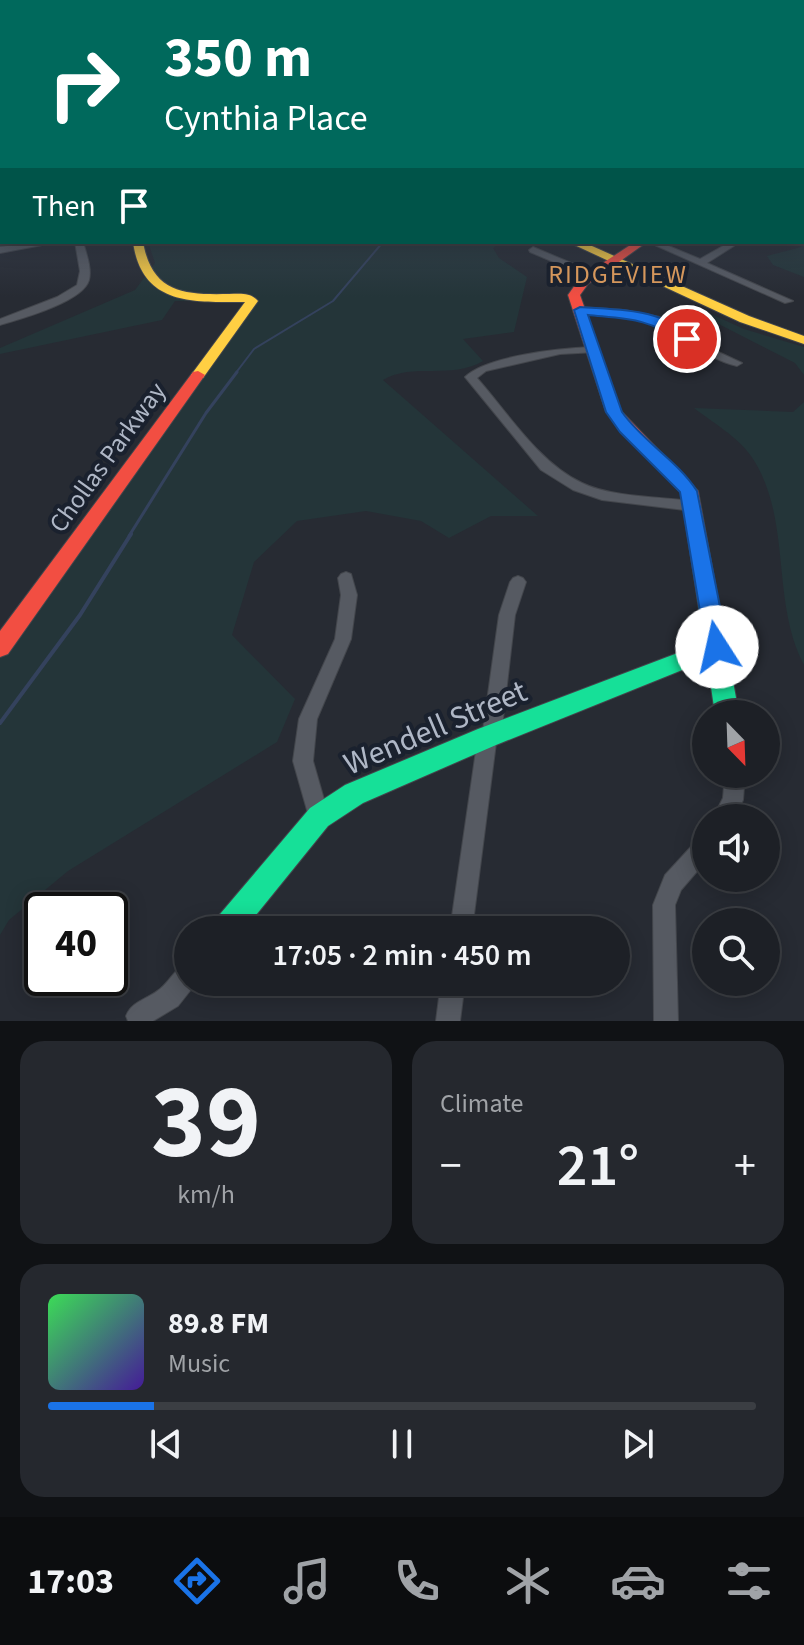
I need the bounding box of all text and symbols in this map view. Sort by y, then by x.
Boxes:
text: 350 m [164,19,312,98]
icon: right [32,32,136,136]
text: Cynthia Place [164,93,368,144]
icon: arrive [112,184,156,228]
text: Then [32,185,96,228]
district label: RIDGEVIEW [548,256,688,293]
pin [653,305,721,373]
icon: arrive [665,317,709,361]
street label: Chollas Parkway [40,374,175,540]
position arrow [675,605,759,689]
street label: Wendell Street [337,669,534,787]
north arrow [692,700,780,788]
map controls [692,700,780,996]
button: sound [692,804,780,892]
speed limit sign: 40 [24,892,128,996]
button: search [692,908,780,996]
text: 17:05 · 2 min · 450 m [272,934,532,977]
text: 39 [151,1050,261,1198]
text: Climate [440,1085,524,1122]
text: 21° [557,1124,639,1209]
text: − [440,1135,462,1198]
text: + [734,1135,756,1198]
text: km/h [177,1176,235,1213]
text: 89.8 FM [168,1302,269,1345]
text: Music [168,1345,230,1382]
icon: previous [144,1422,188,1466]
icon: pause [380,1422,424,1466]
icon: next [616,1422,660,1466]
icon: directions [169,1553,225,1609]
icon: music [279,1553,335,1609]
icon: phone [389,1553,445,1609]
icon: climate [500,1553,556,1609]
icon: car [610,1553,666,1609]
icon: filters [721,1553,777,1609]
text: 17:03 [27,1556,114,1607]

